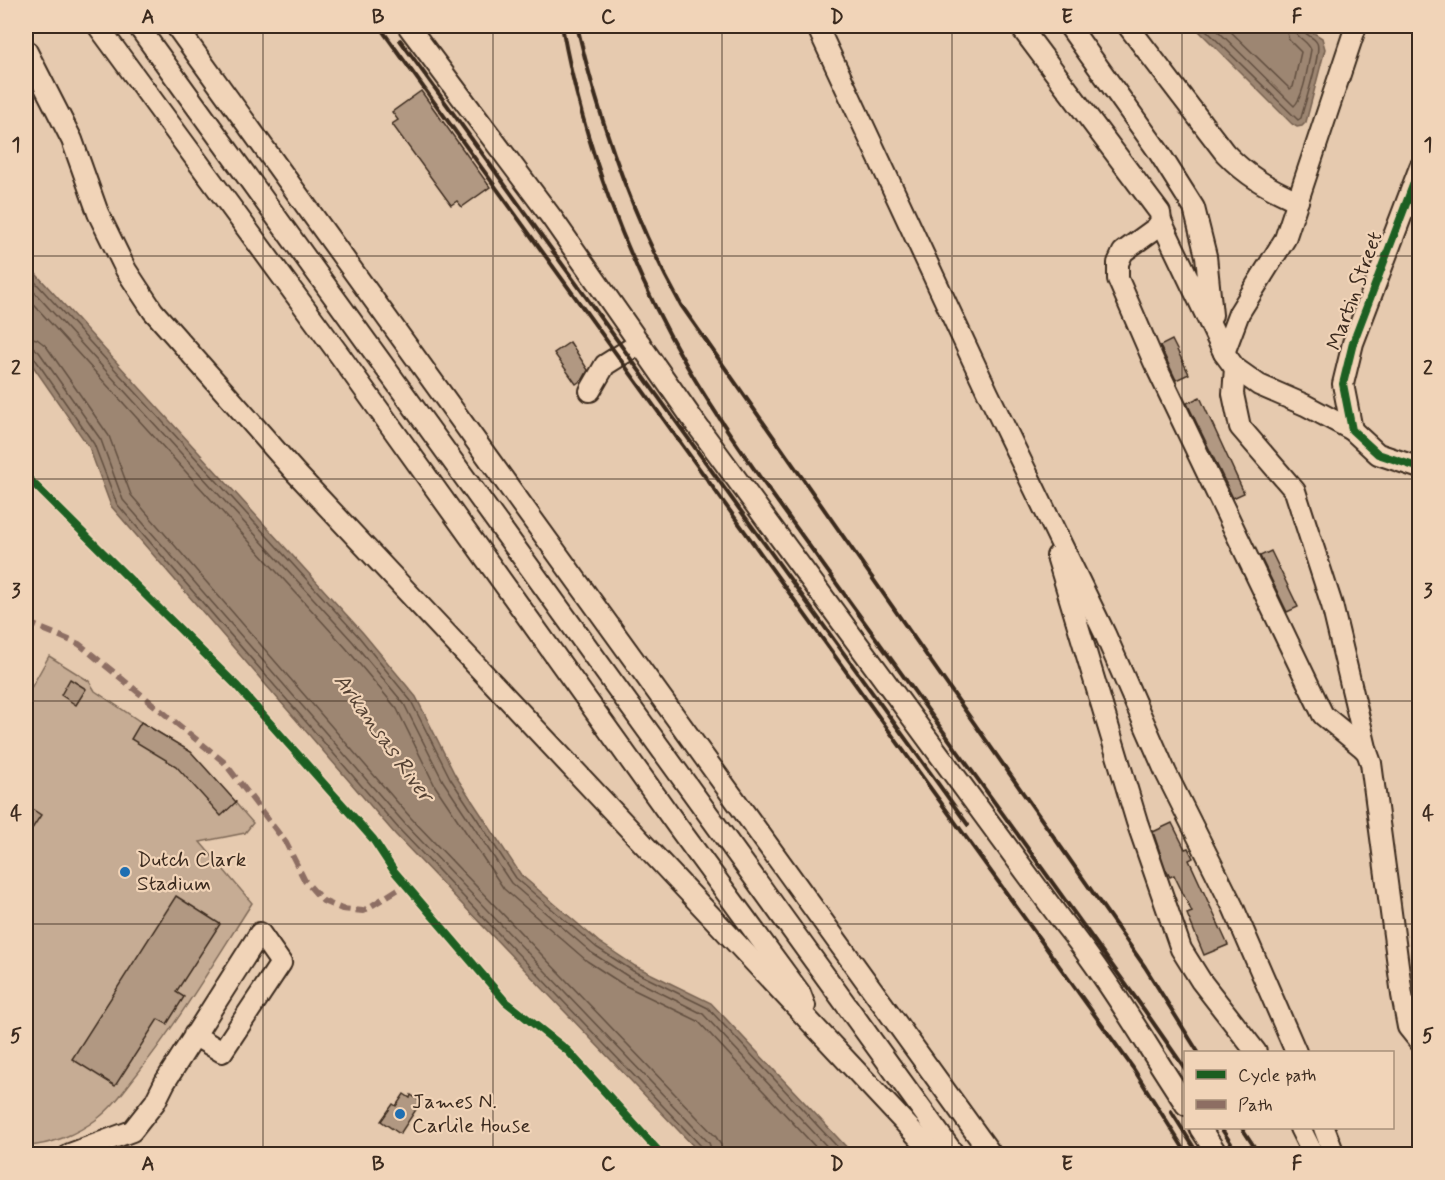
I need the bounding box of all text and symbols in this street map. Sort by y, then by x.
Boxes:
text: A [141,4,155,31]
text: B [372,4,385,31]
text: C [601,4,616,31]
text: D [830,4,844,31]
text: E [1061,4,1073,31]
text: F [1292,4,1303,31]
text: 1 [12,132,20,159]
text: 1 [1424,132,1432,159]
street label: Martin Street [1321,228,1390,354]
text: 2 [11,355,21,382]
text: 2 [1423,355,1433,382]
text: 3 [11,578,21,605]
text: 3 [1423,578,1433,605]
water label: Arkansas River [327,668,441,810]
text: 4 [10,801,22,828]
text: 4 [1422,801,1434,828]
place label: Dutch Clark Stadium [137,846,247,898]
marker: Dutch Clark Stadium [118,865,132,879]
text: 5 [10,1023,22,1050]
text: 5 [1422,1023,1434,1050]
legend [1184,1051,1394,1129]
text: Cycle path [1238,1064,1316,1088]
place label: James N. Carlile House [412,1088,531,1140]
text: Path [1238,1094,1273,1118]
marker: James N. Carlile House [393,1107,407,1121]
text: A [141,1151,155,1178]
text: B [372,1151,385,1178]
text: C [601,1151,616,1178]
text: D [830,1151,844,1178]
text: E [1061,1151,1073,1178]
text: F [1292,1151,1303,1178]

